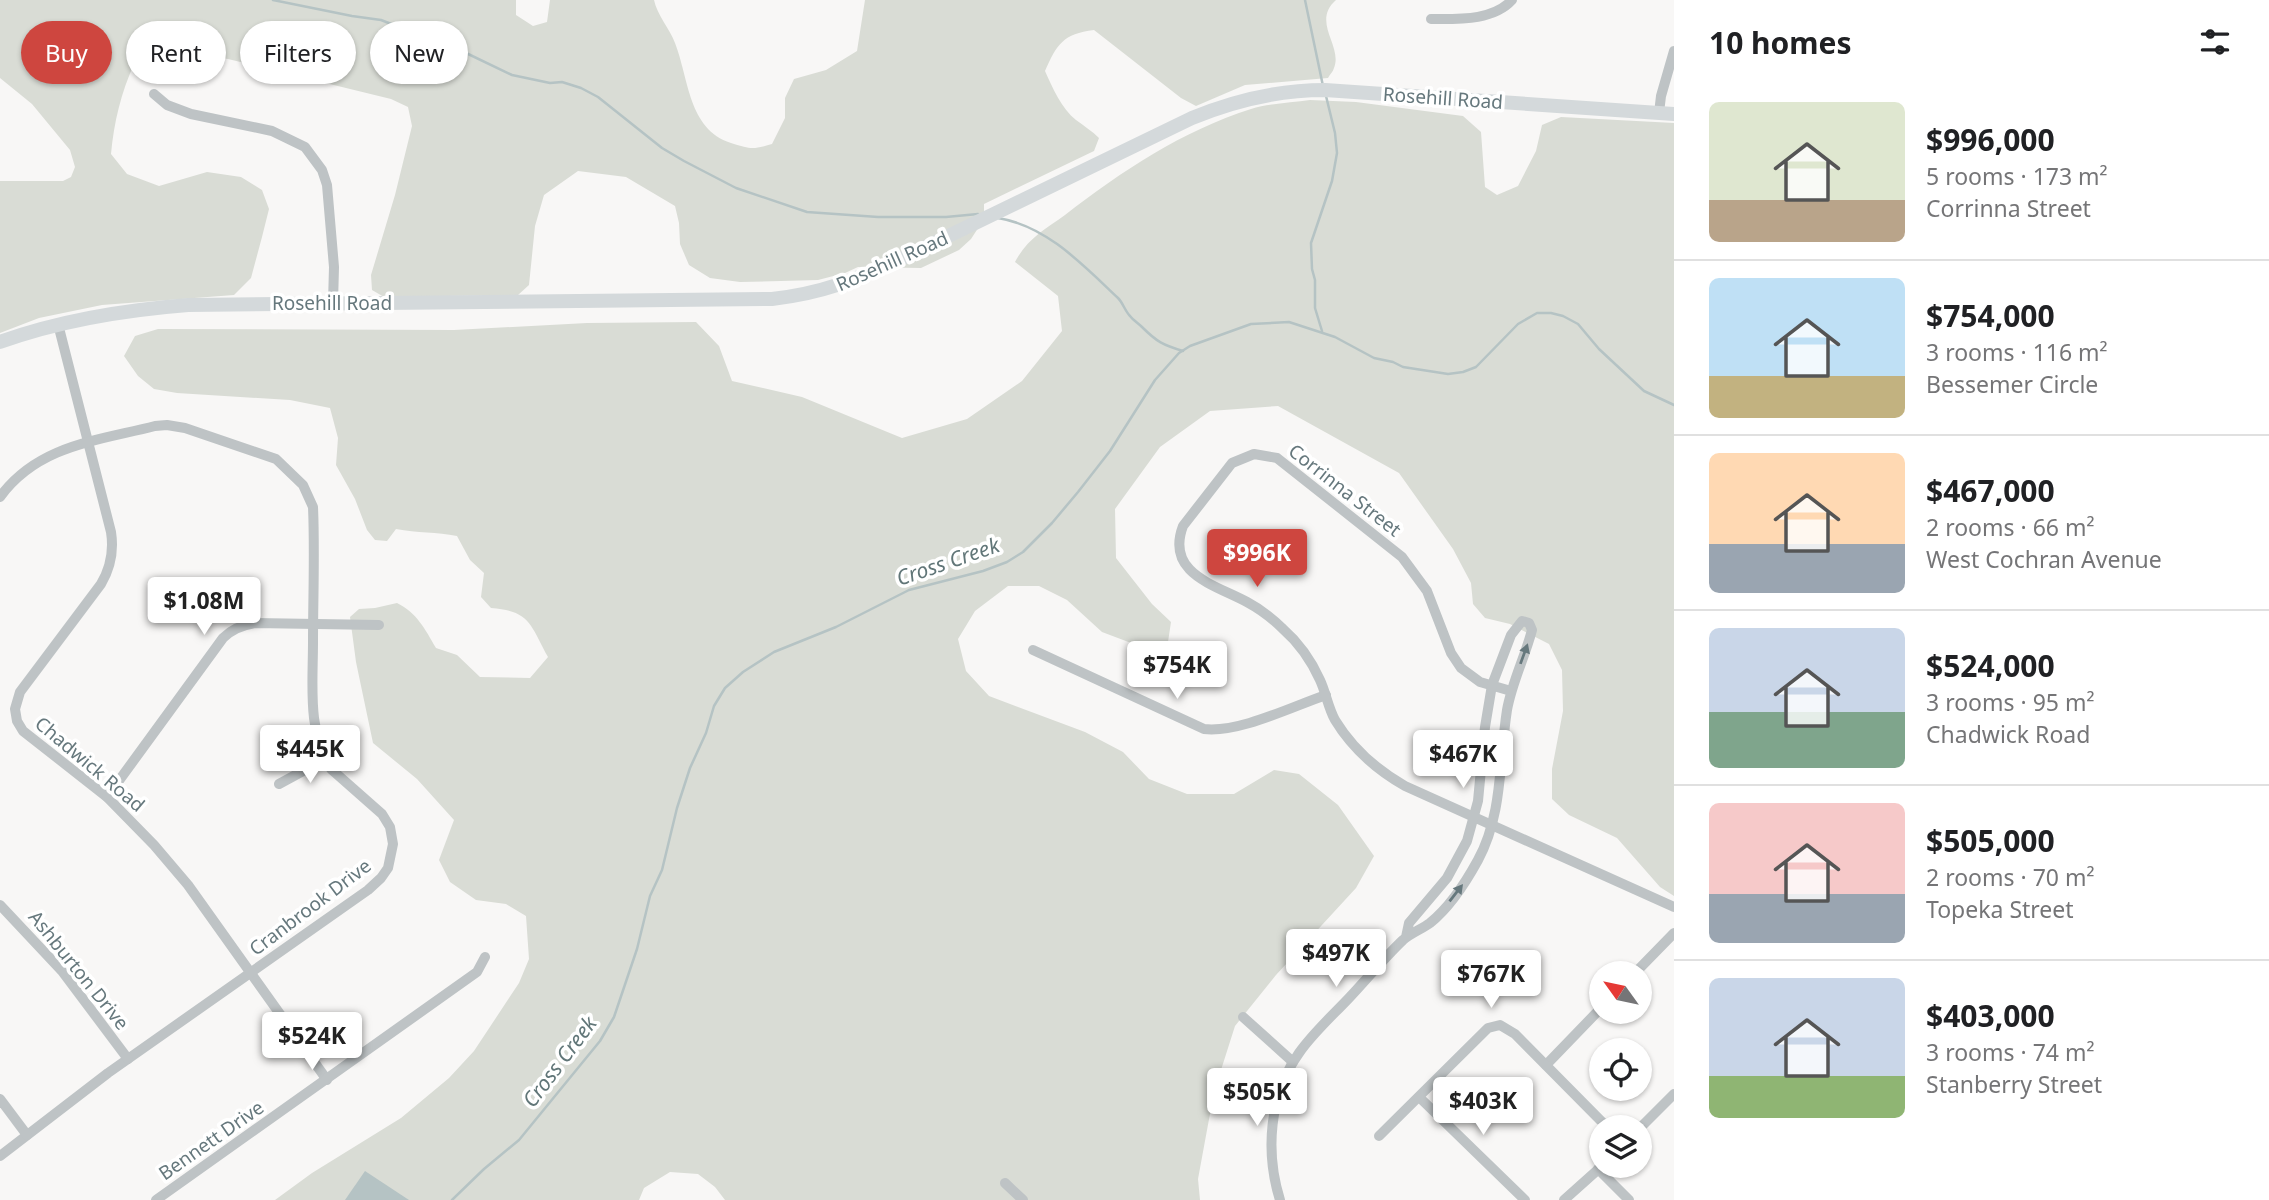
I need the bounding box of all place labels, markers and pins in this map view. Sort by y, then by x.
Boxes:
pin: $996K [1208,530,1306,589]
pin: $1.08M [147,578,261,637]
pin: $754K [1128,642,1226,701]
pin: $445K [261,726,359,785]
pin: $467K [1414,730,1512,790]
pin: $497K [1287,930,1385,989]
pin: $767K [1442,950,1540,1010]
pin: $524K [263,1012,361,1072]
pin: $505K [1208,1068,1306,1128]
pin: $403K [1434,1078,1532,1137]

